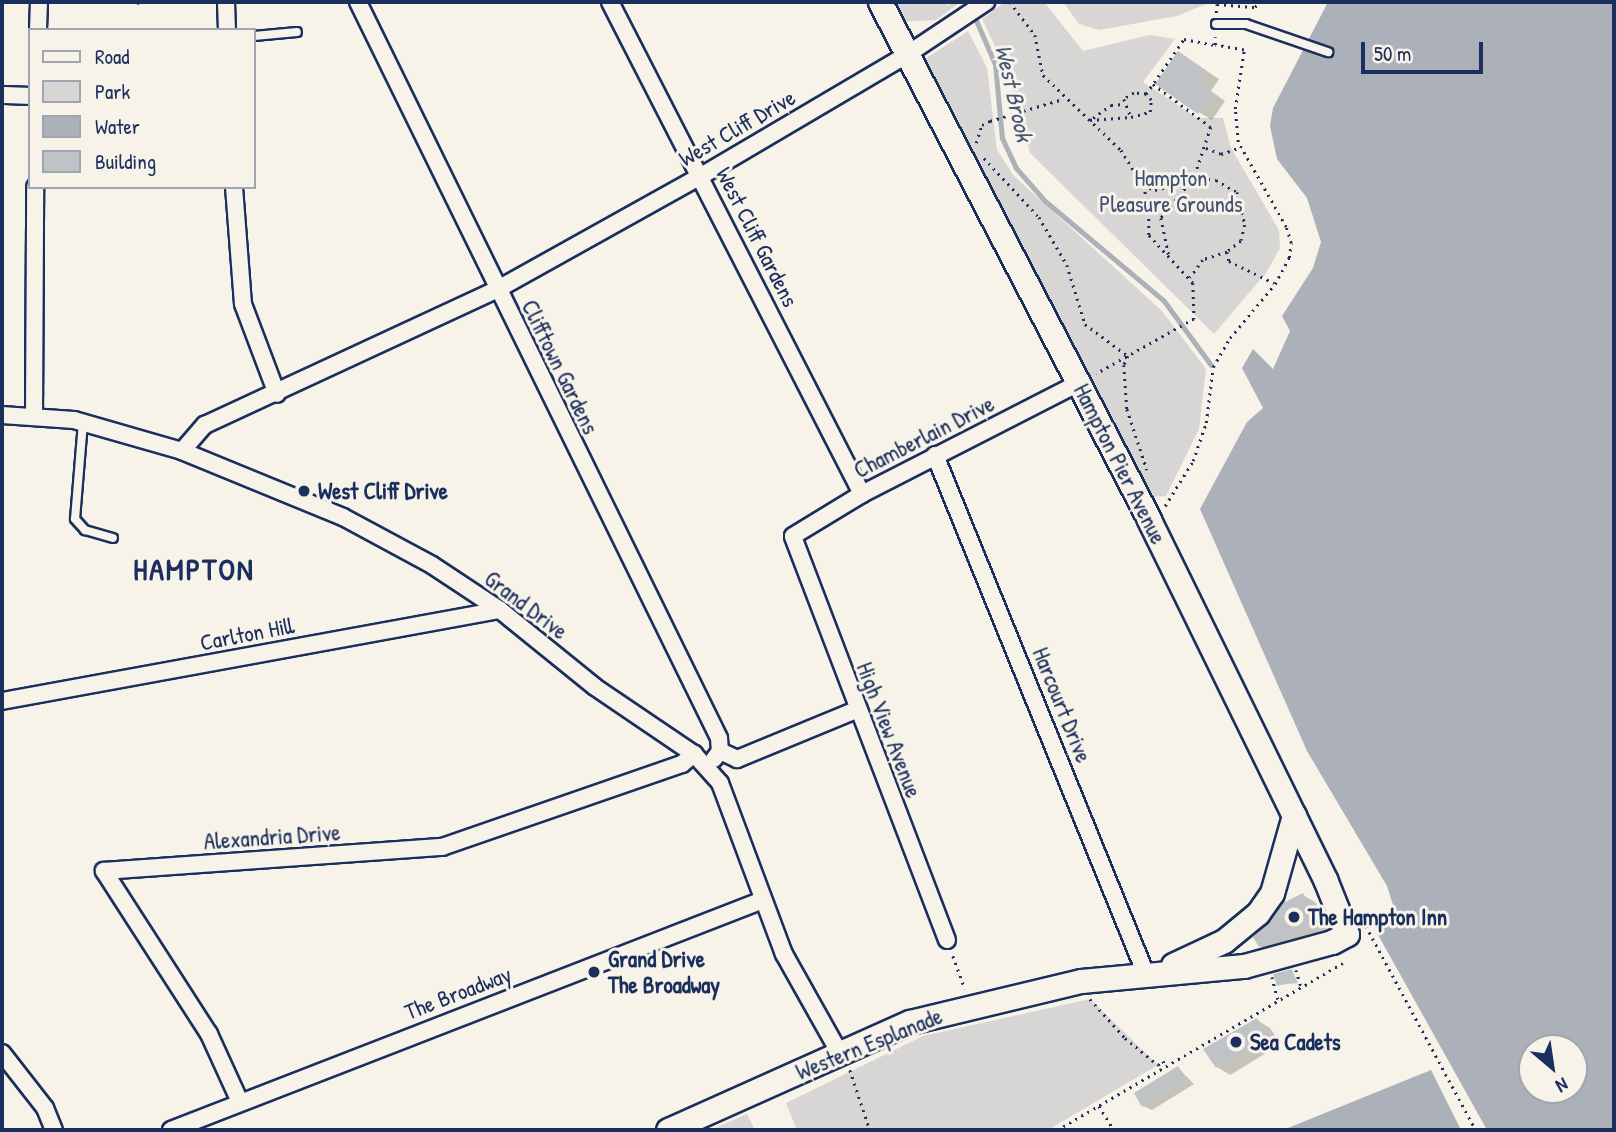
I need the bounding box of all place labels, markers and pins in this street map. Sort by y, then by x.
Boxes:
place label: West Cliff Drive [318,477,448,505]
marker: West Cliff Drive [296,483,312,499]
place label: The Hampton Inn [1308,903,1447,931]
marker: The Hampton Inn [1286,909,1302,925]
place label: Grand Drive The Broadway [608,945,720,999]
marker: Grand Drive The Broadway [586,964,602,980]
place label: Sea Cadets [1250,1028,1341,1056]
marker: Sea Cadets [1228,1034,1244,1050]

